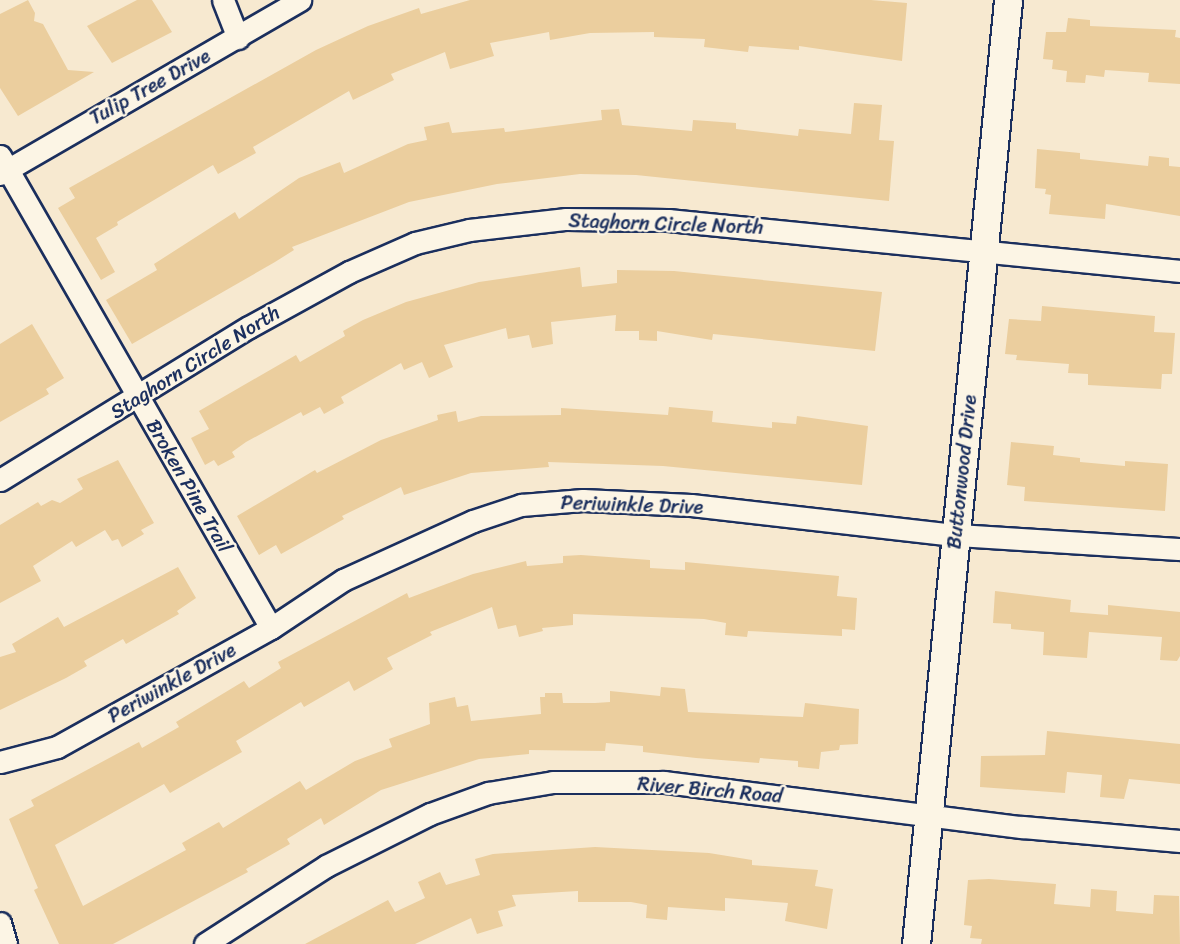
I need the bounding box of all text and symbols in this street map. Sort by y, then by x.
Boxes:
street label: Tulip Tree Drive [85,44,215,130]
street label: Staghorn Circle North [568,209,764,239]
street label: Staghorn Circle North [106,300,284,424]
street label: Buttonwood Drive [942,393,982,551]
street label: Broken Pine Trail [141,415,237,557]
street label: Periwinkle Drive [560,491,704,519]
street label: Periwinkle Drive [103,638,241,728]
street label: River Birch Road [636,772,784,808]

